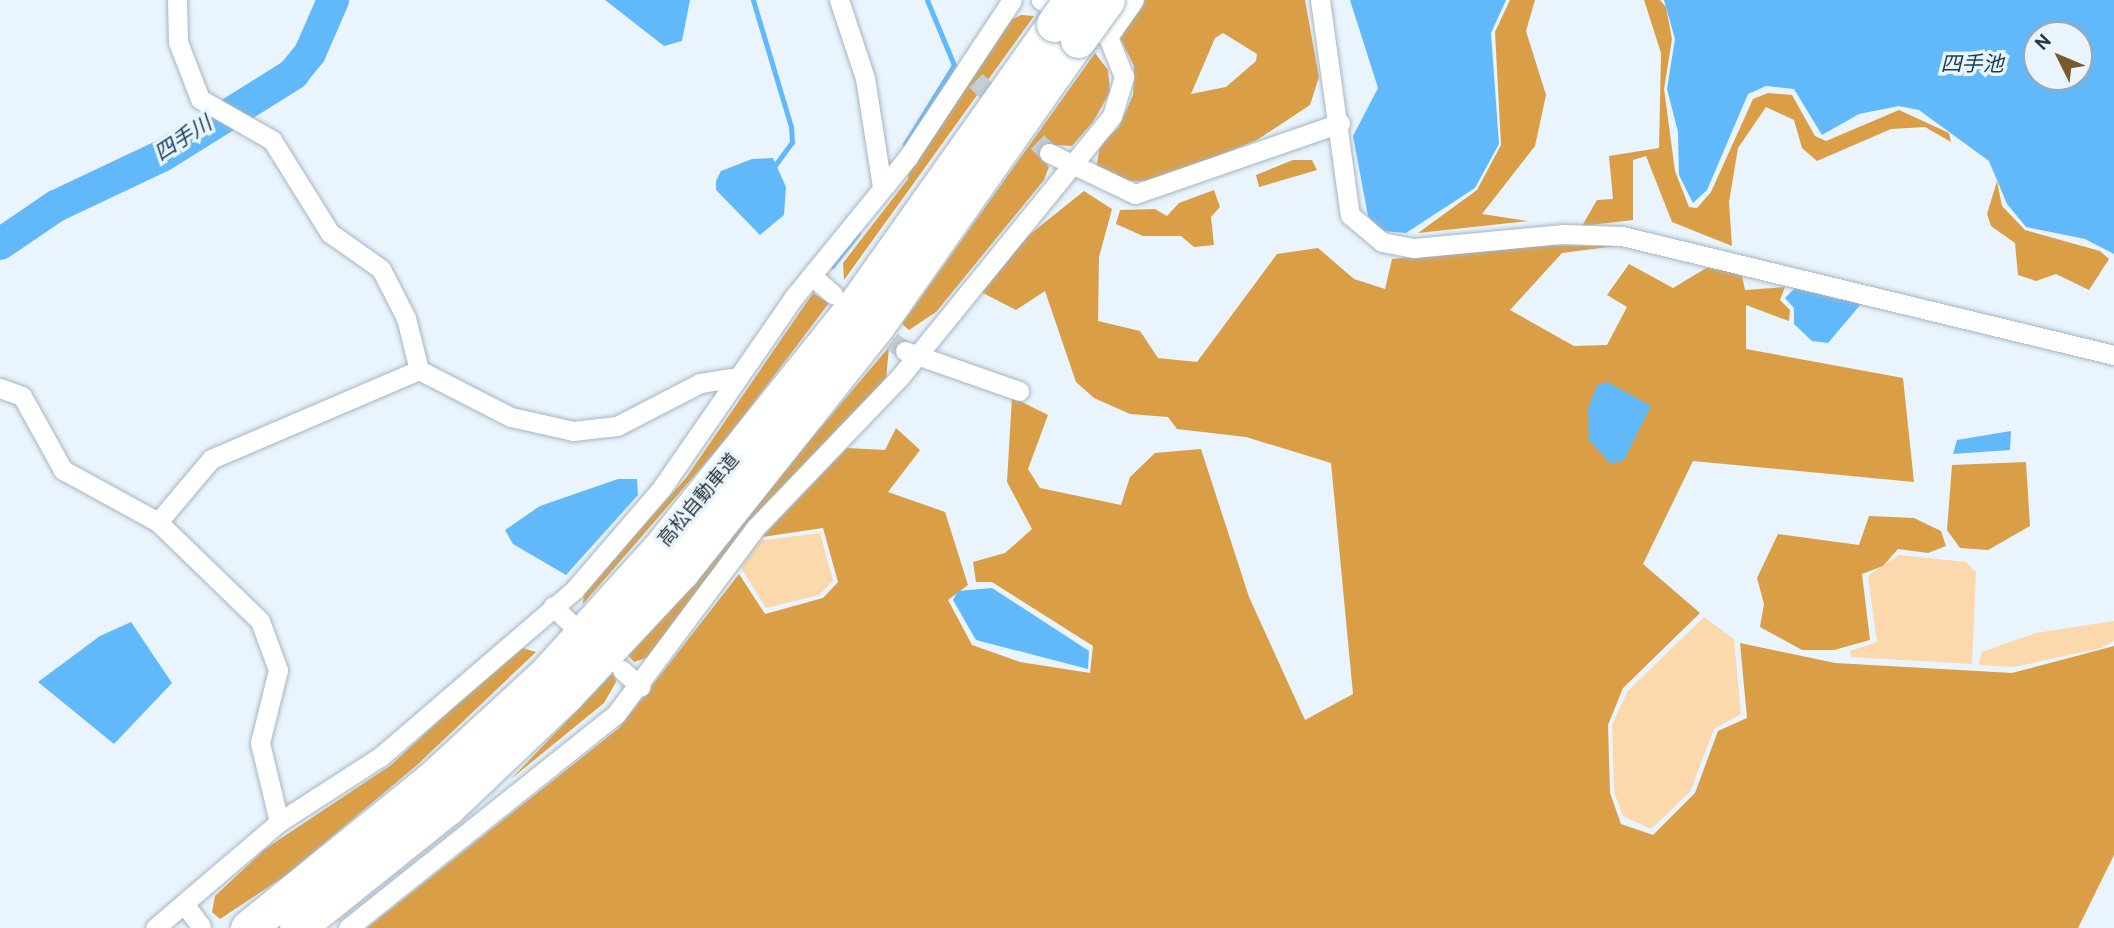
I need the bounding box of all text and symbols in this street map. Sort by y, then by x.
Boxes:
north arrow [2023,21,2093,91]
text: N [2031,30,2058,56]
water label: 四手池 [1941,53,2003,79]
water label: 四手川 [151,112,217,168]
street label: 高松自動車道 [655,450,745,552]

